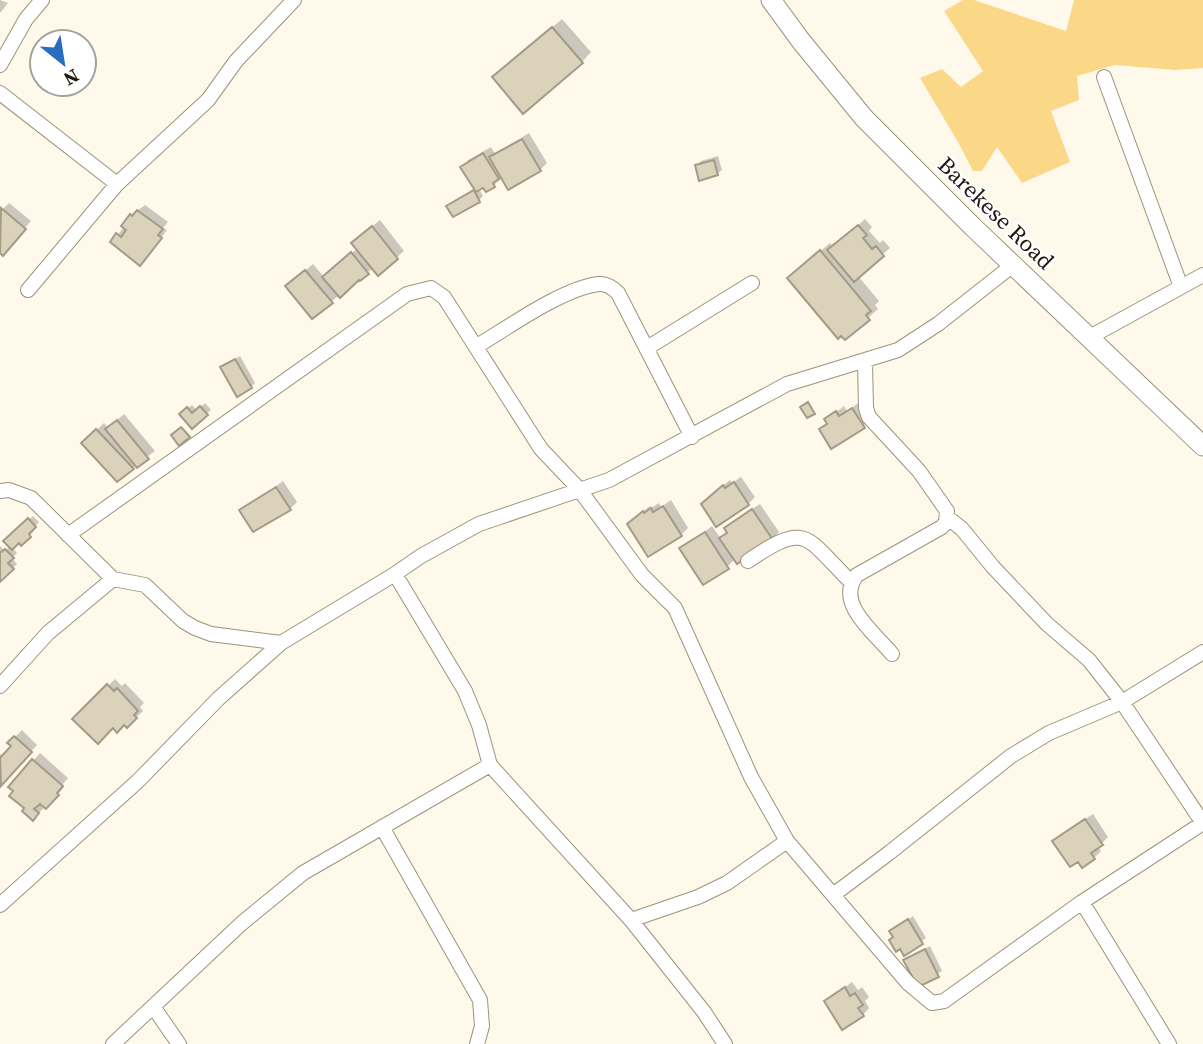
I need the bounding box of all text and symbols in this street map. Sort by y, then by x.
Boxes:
north arrow [28,28,98,98]
text: N [59,63,84,93]
street label: Barekese Road [931,149,1061,277]

